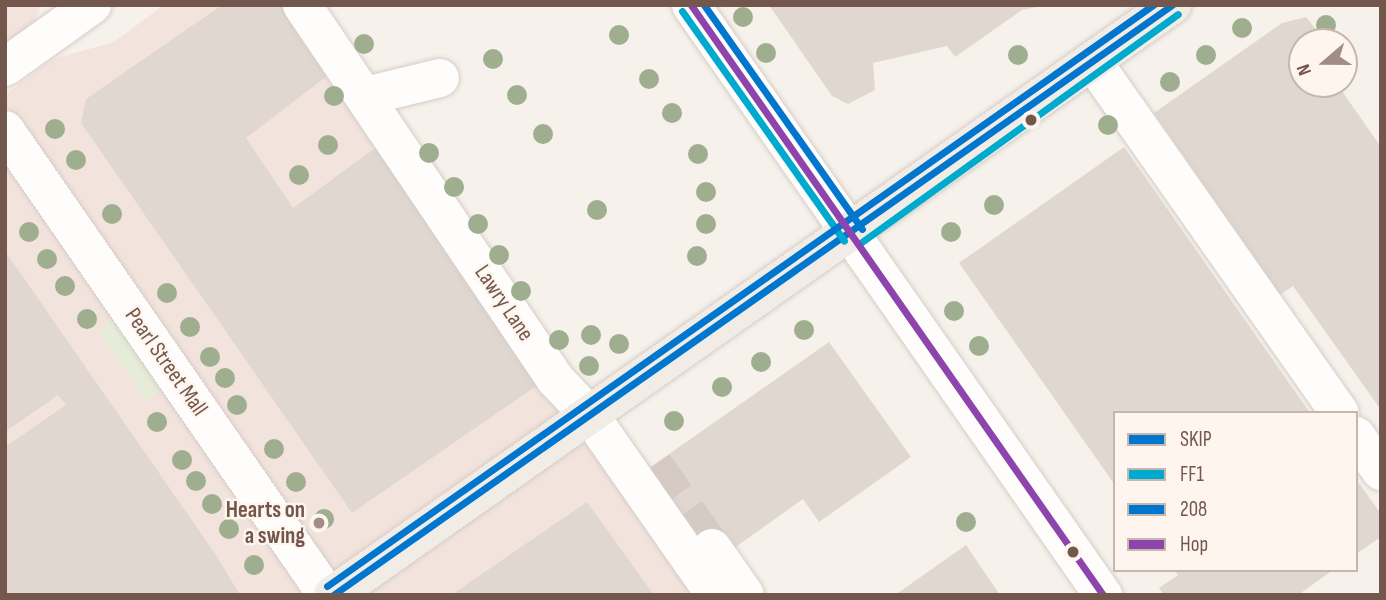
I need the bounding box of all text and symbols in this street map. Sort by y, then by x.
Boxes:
north arrow [1288,28,1358,98]
text: N [1292,61,1317,78]
unlabelled marker [1024,113,1038,127]
street label: Lawry Lane [469,260,539,346]
street label: Pearl Street Mall [119,303,213,421]
legend [1113,411,1358,572]
text: SKIP [1180,427,1212,452]
text: FF1 [1180,462,1204,487]
place label: Hearts on a swing [226,496,305,550]
text: 208 [1180,497,1207,522]
marker: Hearts on a swing [311,515,327,531]
text: Hop [1180,532,1208,557]
unlabelled marker [1066,545,1080,559]

